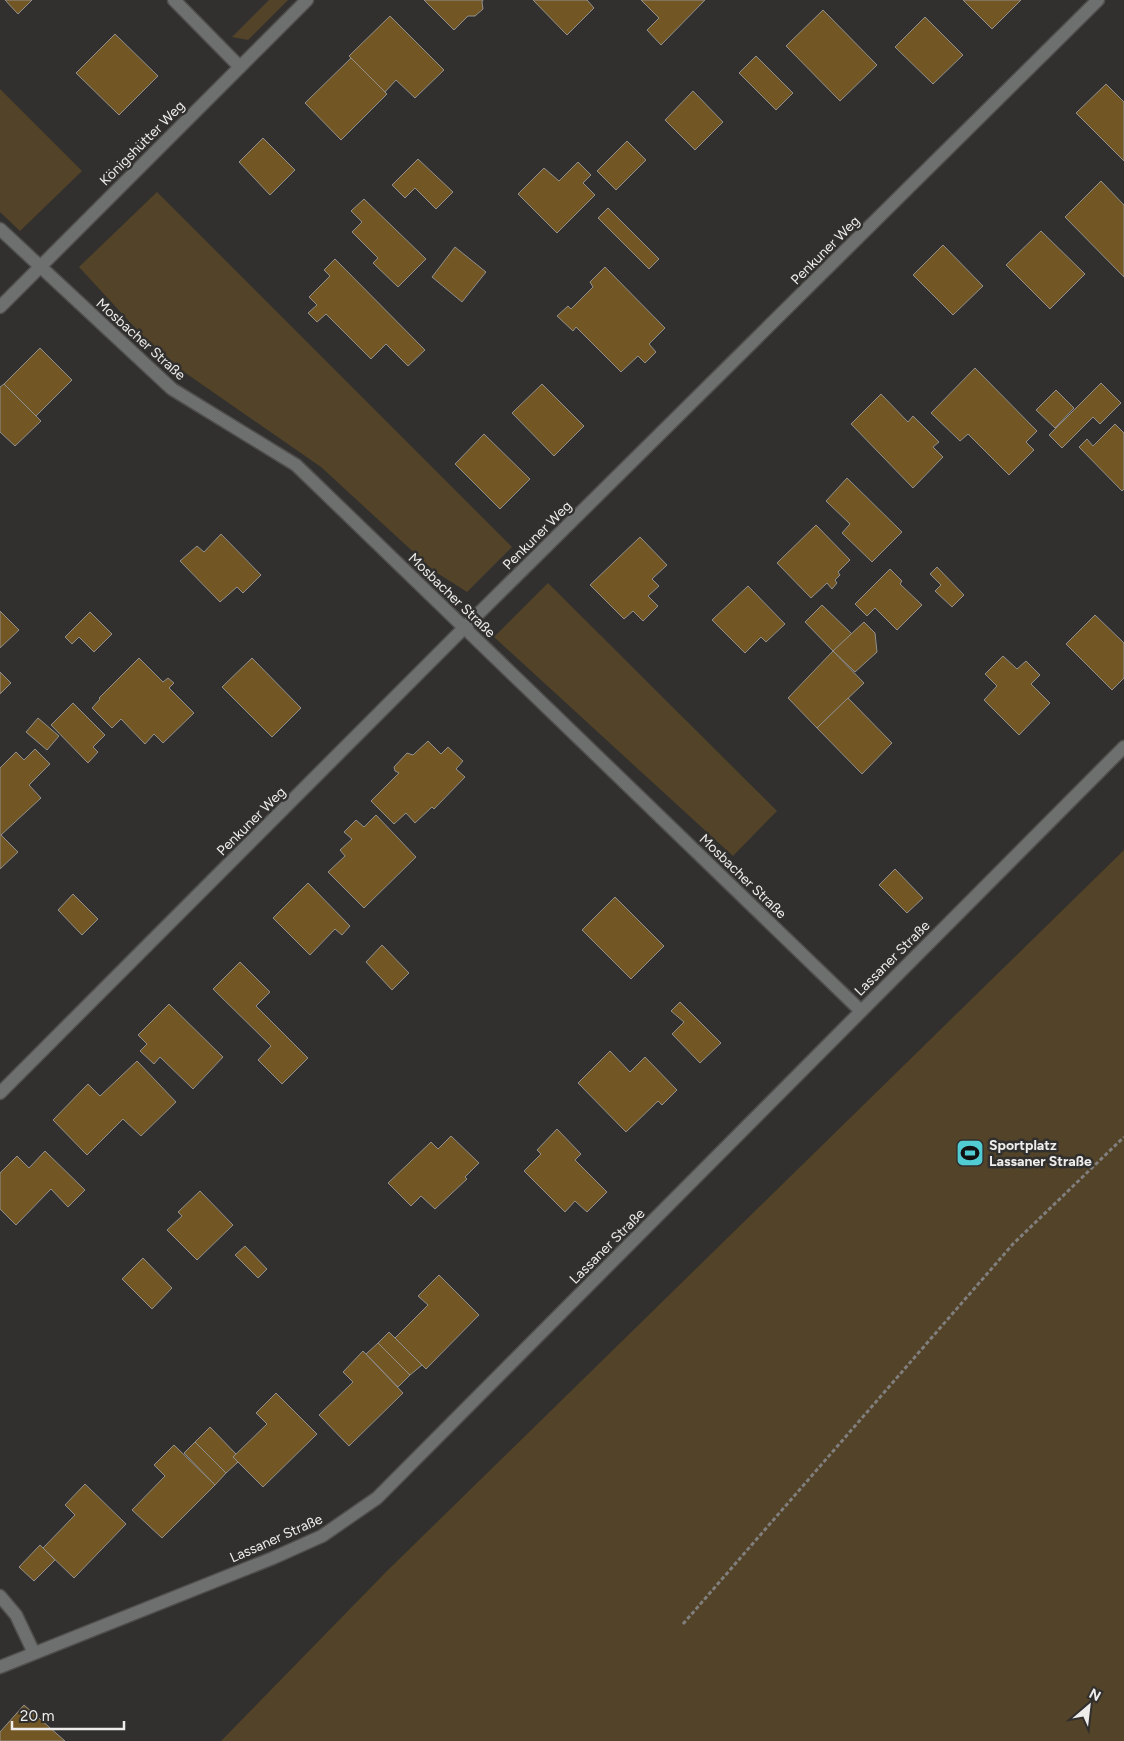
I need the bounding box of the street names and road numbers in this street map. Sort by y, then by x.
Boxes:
street label: Königshütter Weg [96,97,188,189]
street label: Penkuner Weg [787,212,863,288]
street label: Mosbacher Straße [92,295,189,384]
street label: Penkuner Weg [499,497,575,573]
street label: Mosbacher Straße [405,550,499,641]
street label: Penkuner Weg [213,783,289,859]
street label: Mosbacher Straße [696,831,790,922]
street label: Lassaner Straße [851,917,934,1000]
street label: Lassaner Straße [566,1205,649,1288]
street label: Lassaner Straße [227,1510,325,1566]

